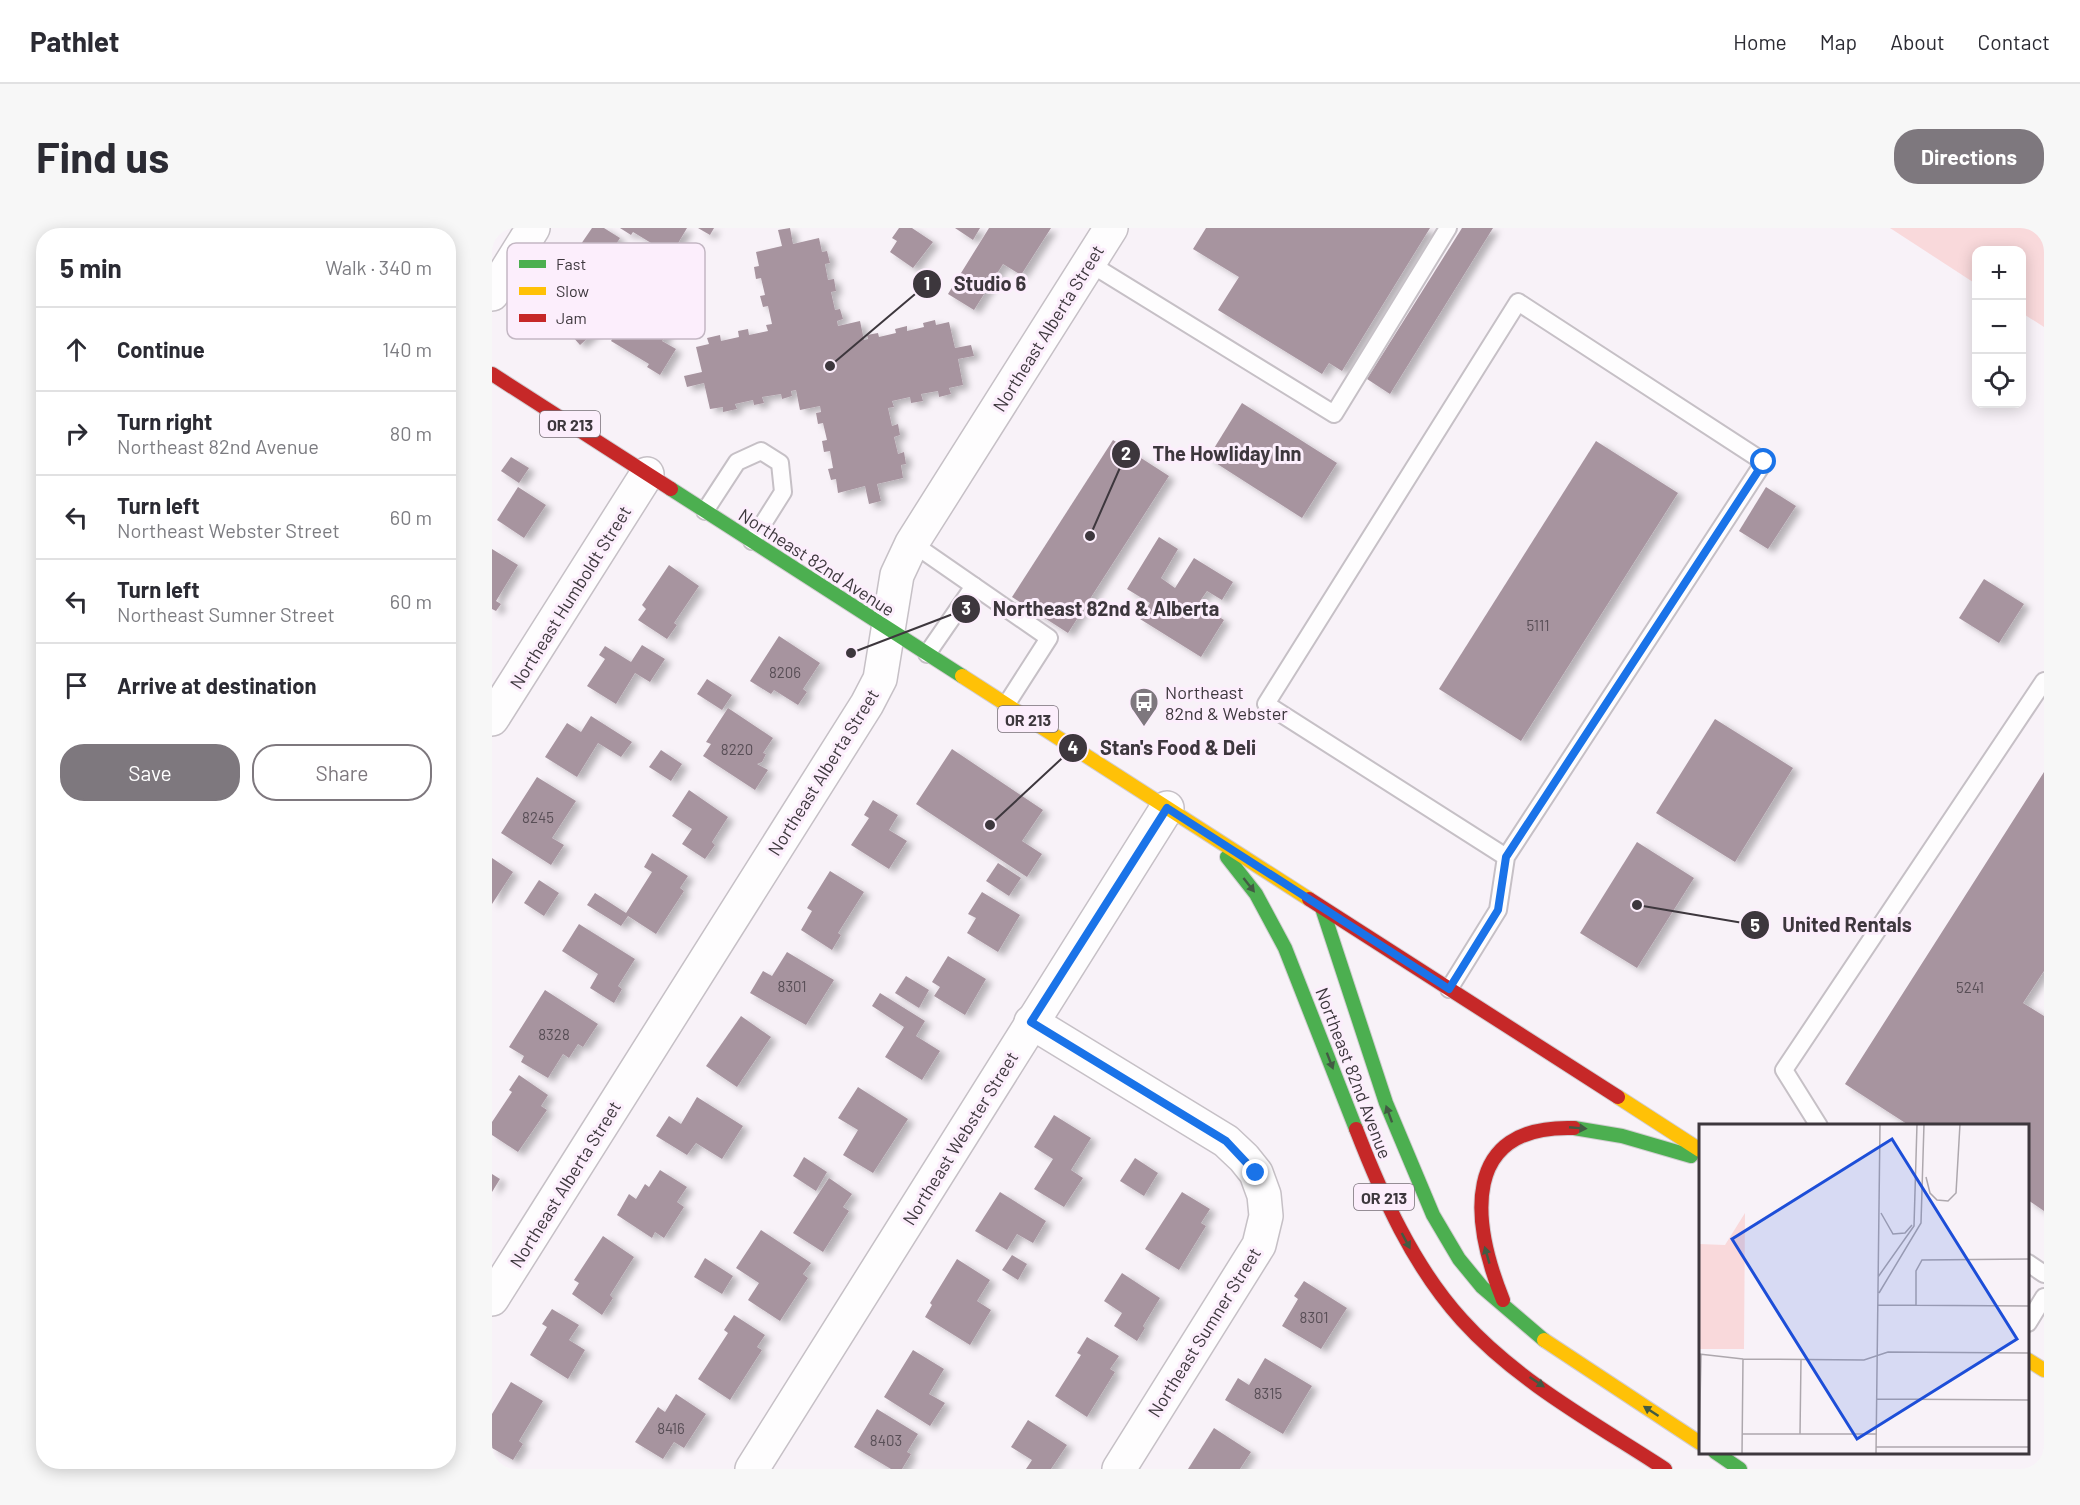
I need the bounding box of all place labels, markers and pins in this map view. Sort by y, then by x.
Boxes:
callout: Studio 6 [912,265,1039,303]
callout: The Howliday Inn [1111,435,1314,473]
callout: Northeast 82nd & Alberta [951,590,1231,628]
place label: Northeast 82nd & Webster [1165,681,1288,724]
bus stop icon: Northeast 82nd & Webster [1128,686,1160,728]
callout: Stan's Food & Deli [1058,729,1268,767]
callout: United Rentals [1740,906,1923,944]

